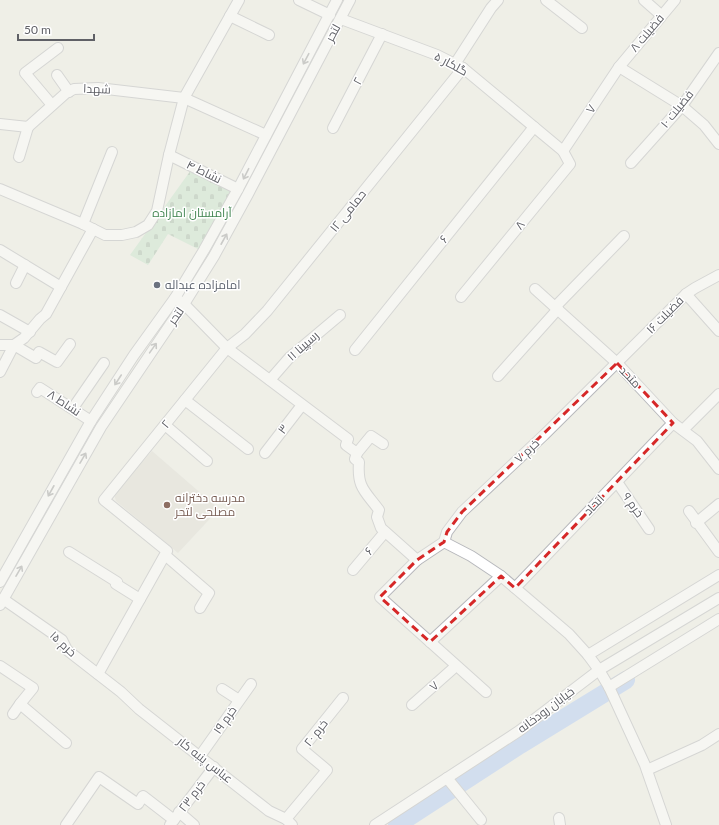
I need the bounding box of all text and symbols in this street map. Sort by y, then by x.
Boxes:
street label: فضیلت ۸ [626,11,667,55]
scale bar [18,16,94,42]
street label: لتحر [321,21,343,45]
text: 50 m [24,22,51,37]
street label: گلکار ۵ [432,48,471,79]
one-way arrow [302,53,310,65]
street label: ۲ [349,74,366,87]
street label: شهدا [83,81,111,96]
street label: فضیلت ۱۰ [657,87,696,131]
street label: ۷ [582,101,599,116]
street label: نشاط ۴ [184,157,224,186]
one-way arrow [242,168,249,180]
street label: حمامی ۱۲ [326,187,369,235]
park label: آرامستان امازاده [152,205,232,220]
street label: ۸ [511,217,528,232]
street label: ۶ [436,232,451,246]
one-way arrow [220,233,228,245]
place label: امامزاده عبداله [165,277,240,292]
marker: امامزاده عبداله [152,280,162,290]
street label: فضیلت ۱۶ [643,293,687,337]
street label: لتحر [164,304,187,328]
street label: رسپینا ۱۱ [284,327,322,365]
one-way arrow [149,343,157,354]
street label: متحد [616,362,644,391]
one-way arrow [114,374,122,385]
street label: نشاط ۸ [45,386,84,419]
street label: ۲ [158,417,173,431]
street label: ۳ [274,421,291,436]
street label: خرم ۷ [511,435,543,467]
one-way arrow [80,452,88,464]
one-way arrow [47,485,55,497]
street label: خرم ۹ [619,489,647,521]
place label: مدرسه دخترانه مصلحی لتحر [174,490,245,519]
street label: اتحاد [580,491,607,518]
marker: مدرسه دخترانه مصلحی لتحر [162,500,172,510]
street label: ۶ [361,544,376,558]
one-way arrow [16,565,24,577]
street label: خرم ۱۵ [46,628,80,660]
street label: ۷ [426,677,442,694]
street label: خیابان رودخانه [514,683,577,736]
street label: خرم ۱۹ [210,703,240,737]
street label: خرم ۲۰ [300,716,332,750]
street label: عباس پنبه کار [173,733,236,787]
street label: خرم ۲۳ [175,777,209,815]

